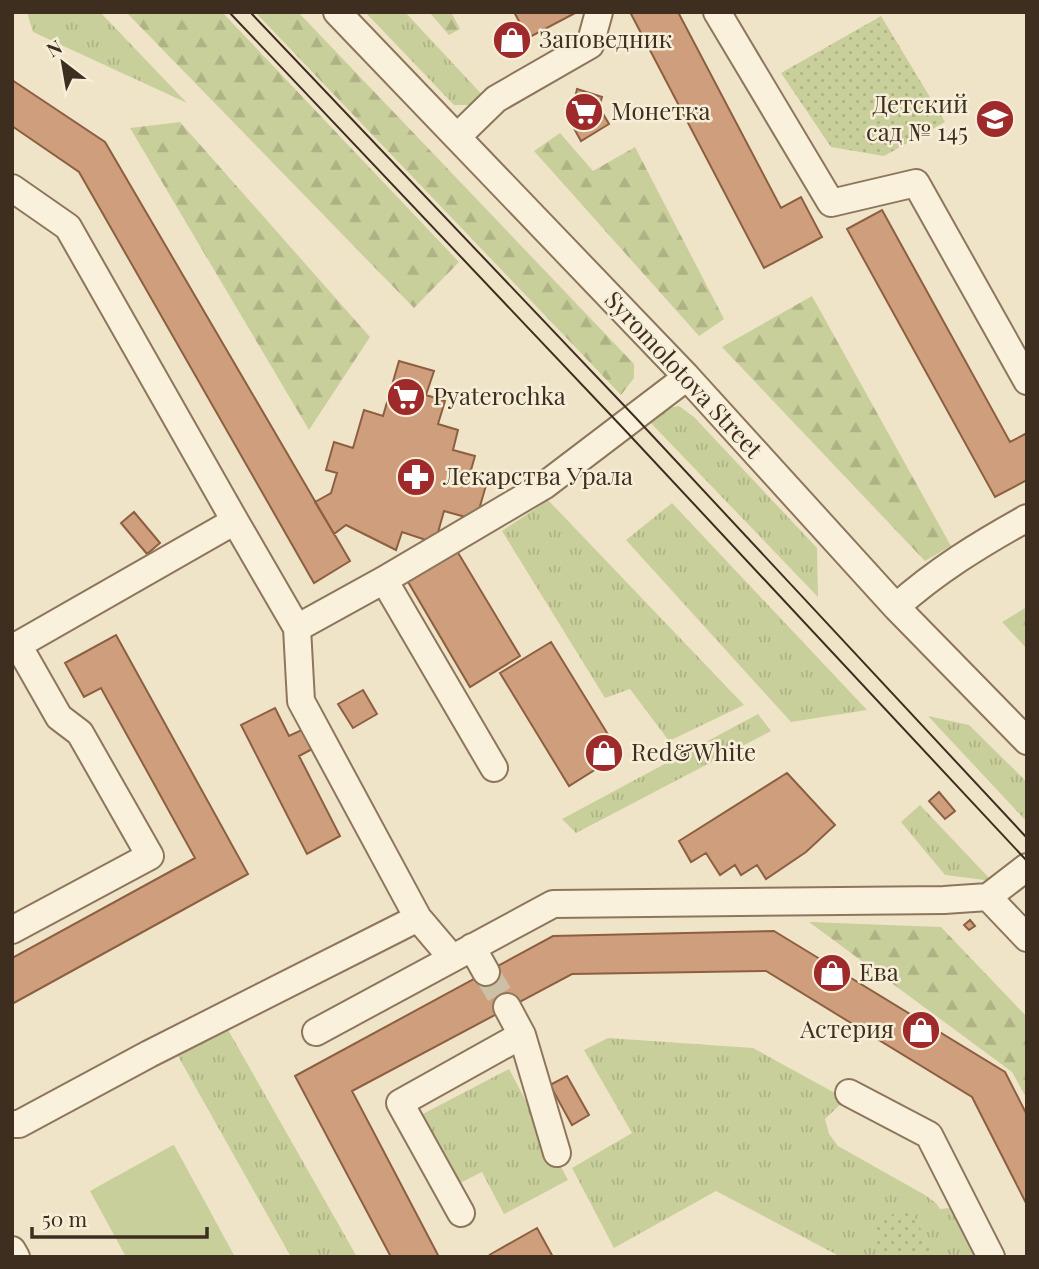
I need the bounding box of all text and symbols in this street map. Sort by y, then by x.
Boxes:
shop icon: Заповедник [491,19,533,61]
place label: Заповедник [539,22,673,54]
north arrow [28,28,98,98]
text: N [41,33,67,62]
place label: Детский сад № 145 [866,87,968,147]
supermarket icon: Монетка [563,91,605,133]
place label: Монетка [611,94,710,126]
school or university icon: Детский сад № 145 [974,98,1016,140]
street label: Syromolotova Street [599,283,771,464]
supermarket icon: Pyaterochka [385,376,427,418]
place label: Pyaterochka [433,379,566,411]
pharmacy icon: Лекарства Урала [395,456,437,498]
place label: Лекарства Урала [442,459,633,491]
shop icon: Red&White [583,732,625,774]
place label: Red&White [631,735,756,767]
shop icon: Ева [811,952,853,994]
place label: Ева [859,955,899,987]
shop icon: Астерия [900,1009,942,1051]
place label: Астерия [799,1012,894,1044]
scale bar [32,1196,206,1240]
text: 50 m [42,1204,88,1232]

